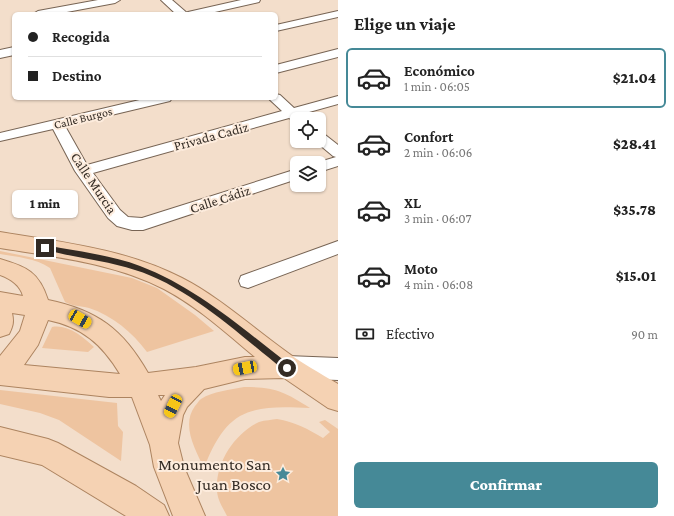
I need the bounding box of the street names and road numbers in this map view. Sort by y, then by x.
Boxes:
street label: Calle Burgos [52,104,114,132]
street label: Privada Cadiz [172,118,250,154]
street label: Calle Murcia [68,149,121,217]
street label: Calle Cádiz [188,182,252,216]

